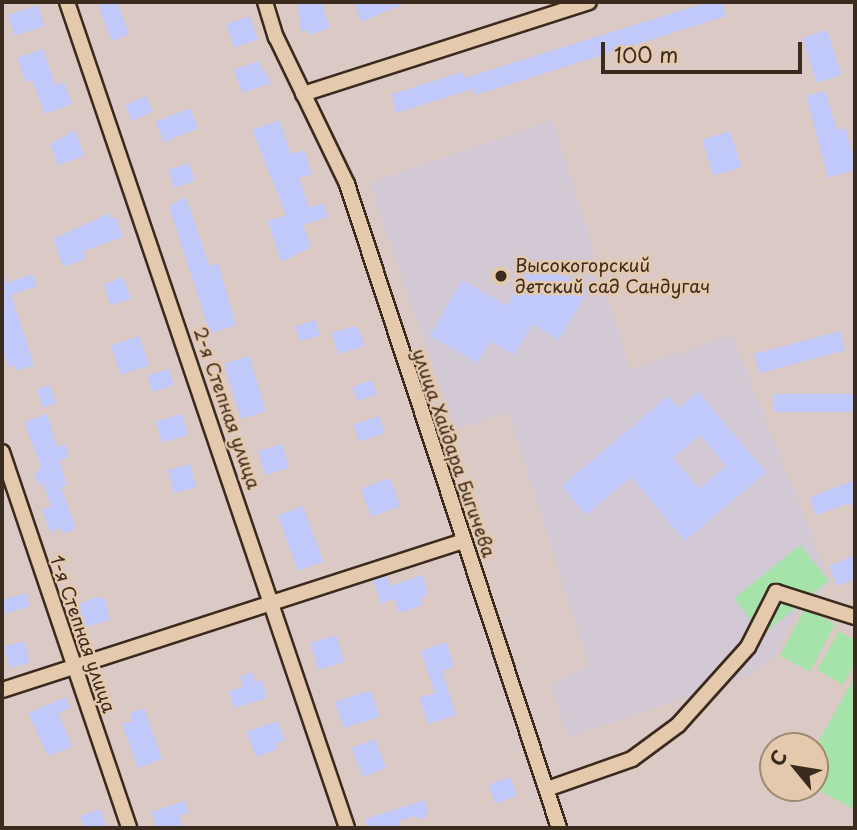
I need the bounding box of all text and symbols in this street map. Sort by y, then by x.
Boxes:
scale bar [605,28,806,72]
text: 100 m [614,38,678,70]
place label: Высокогорский детский сад Сандугач [515,255,712,298]
marker: Высокогорский детский сад Сандугач [493,268,509,284]
street label: 2-я Степная улица [189,324,265,492]
street label: улица Хайдара Бигичева [408,345,500,561]
street label: 1-я Степная улица [46,552,120,716]
north arrow [759,732,829,802]
text: С [762,744,793,771]

